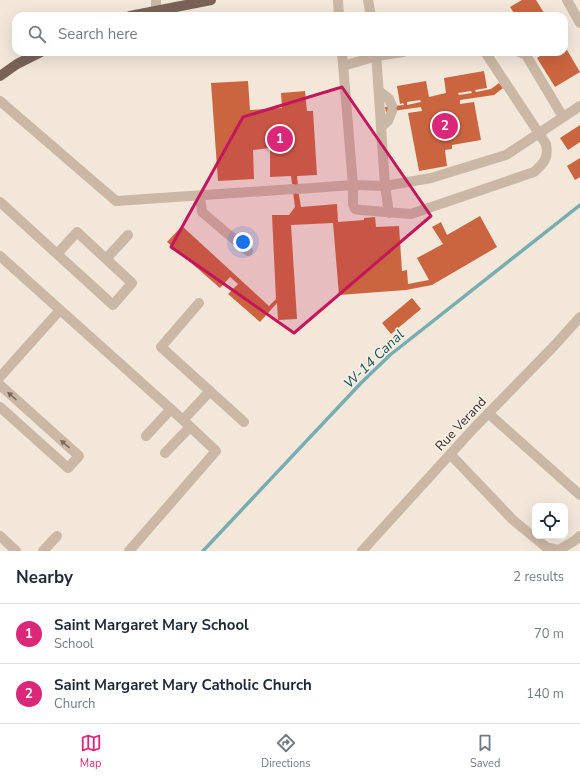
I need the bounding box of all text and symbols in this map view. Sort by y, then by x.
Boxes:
search box [12,12,568,56]
icon: search [26,23,48,45]
text: Search here [58,24,138,44]
pin: 2 [432,111,458,141]
pin: 1 [267,124,293,154]
your location [233,232,253,252]
water label: W-14 Canal [340,325,408,393]
one-way arrow [7,391,17,401]
street label: Rue Verand [431,393,491,455]
one-way arrow [60,439,70,448]
map controls [532,503,568,539]
button: locate [532,503,568,539]
text: Nearby [16,566,73,589]
text: 2 results [513,568,564,586]
text: Saint Margaret Mary School [54,615,249,635]
text: 1 [25,625,33,643]
text: 70 m [534,625,564,643]
text: School [54,635,94,653]
text: Saint Margaret Mary Catholic Church [54,675,312,695]
text: 2 [25,685,33,703]
text: 140 m [526,685,564,703]
text: Church [54,695,95,713]
tab: Map [80,732,102,771]
tab: Directions [261,732,311,771]
tab: Saved [470,732,500,771]

